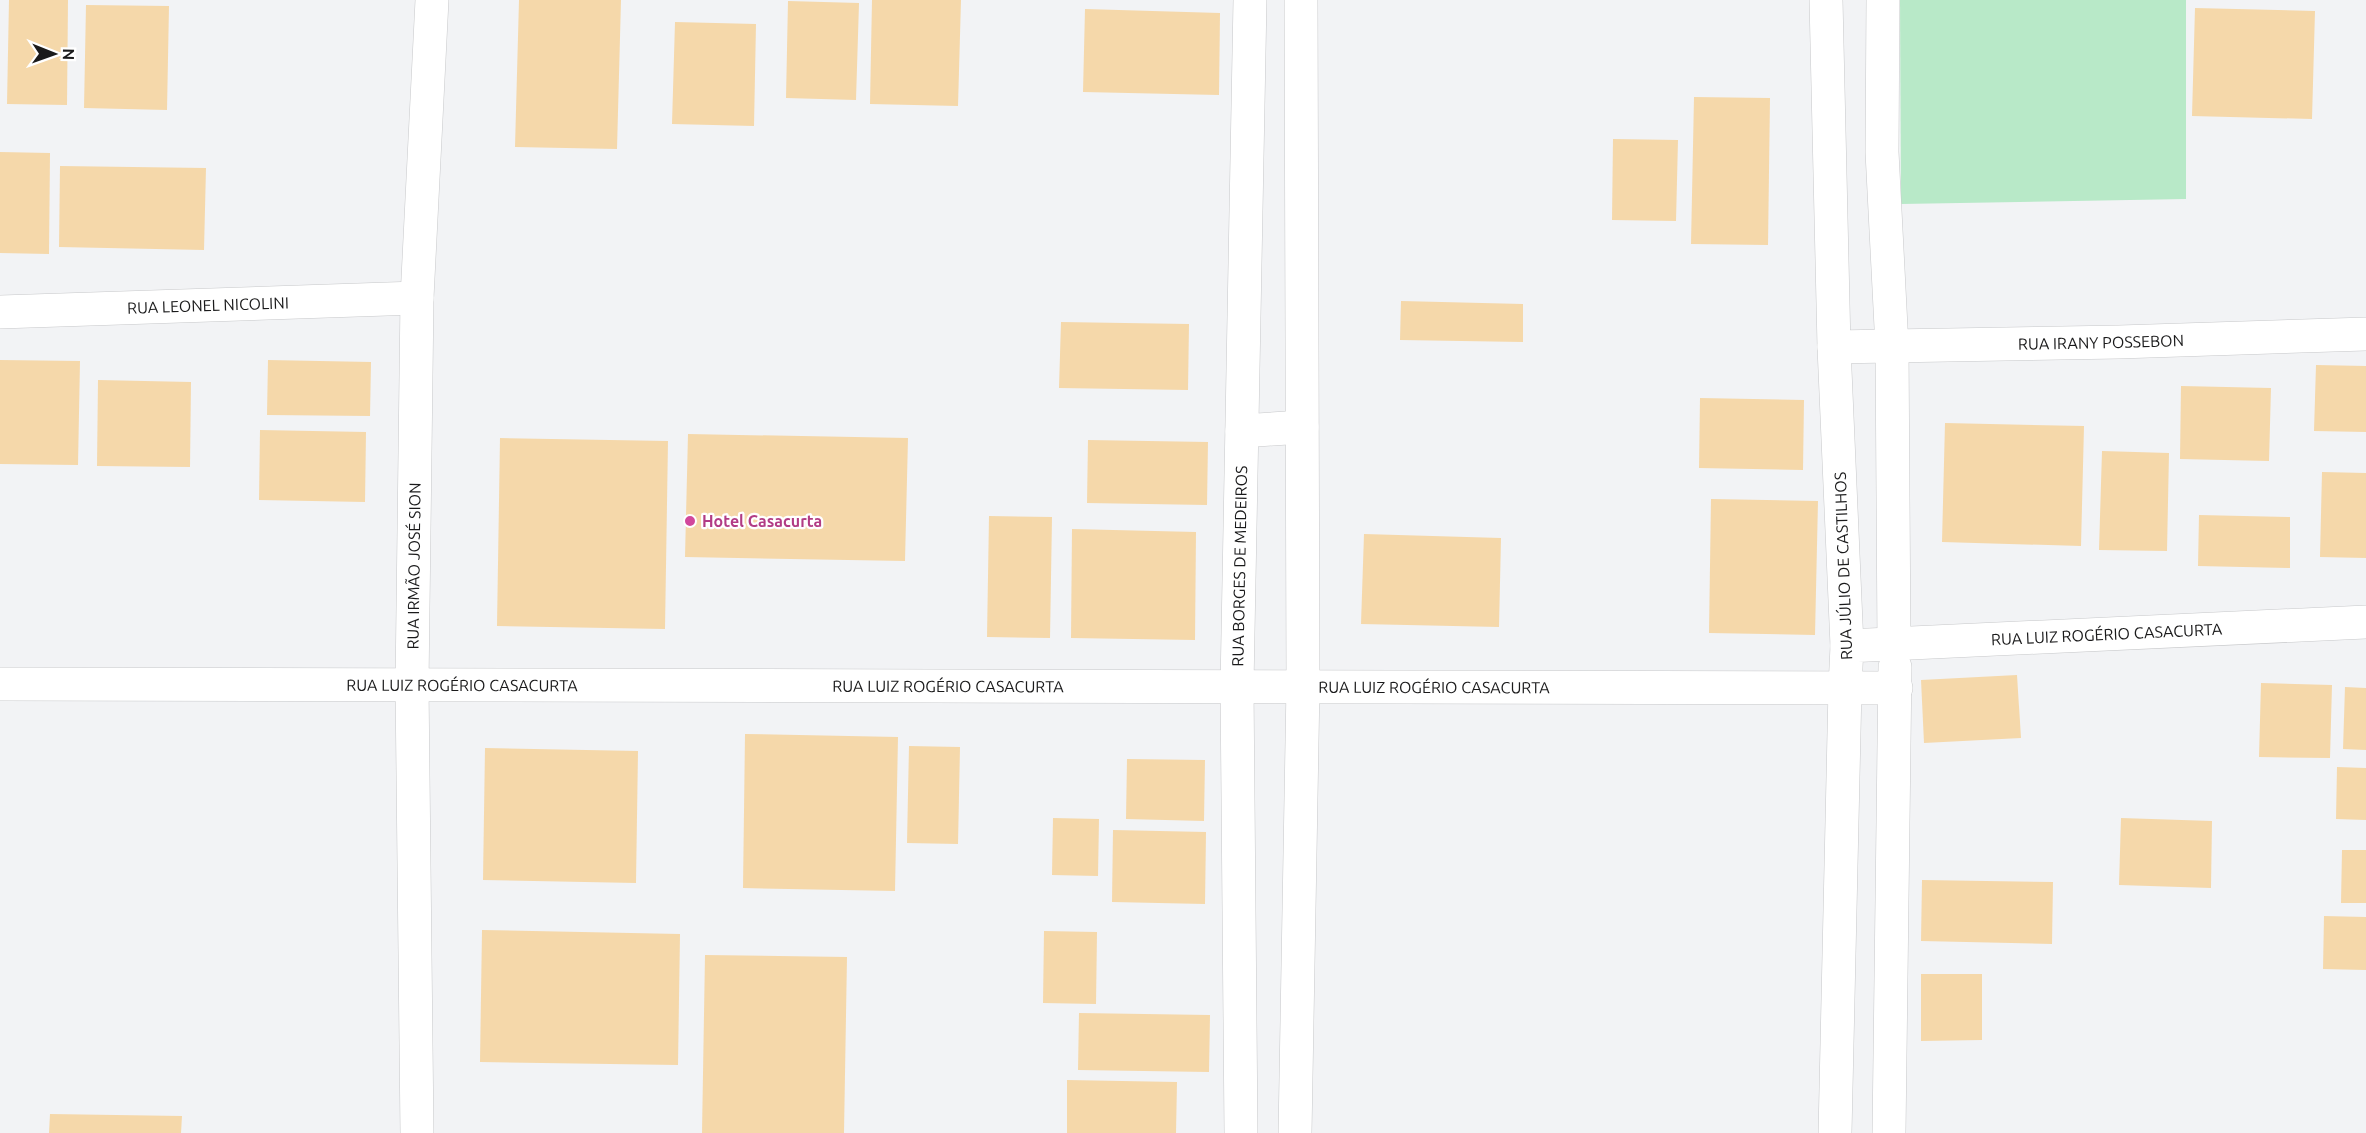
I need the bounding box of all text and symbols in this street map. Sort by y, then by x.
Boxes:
north arrow [24,24,84,84]
text: N [60,48,78,60]
street label: RUA LEONEL NICOLINI [127,293,289,317]
street label: RUA IRANY POSSEBON [2018,331,2184,353]
street label: RUA BORGES DE MEDEIROS [1228,465,1250,667]
street label: RUA JÚLIO DE CASTILHOS [1829,472,1855,660]
street label: RUA IRMÃO JOSÉ SION [403,482,424,650]
place label: Hotel Casacurta [702,512,822,530]
marker: Hotel Casacurta [683,514,697,528]
street label: RUA LUIZ ROGÉRIO CASACURTA [1990,620,2223,648]
street label: RUA LUIZ ROGÉRIO CASACURTA [346,674,578,694]
street label: RUA LUIZ ROGÉRIO CASACURTA [832,675,1064,695]
street label: RUA LUIZ ROGÉRIO CASACURTA [1318,676,1550,696]

